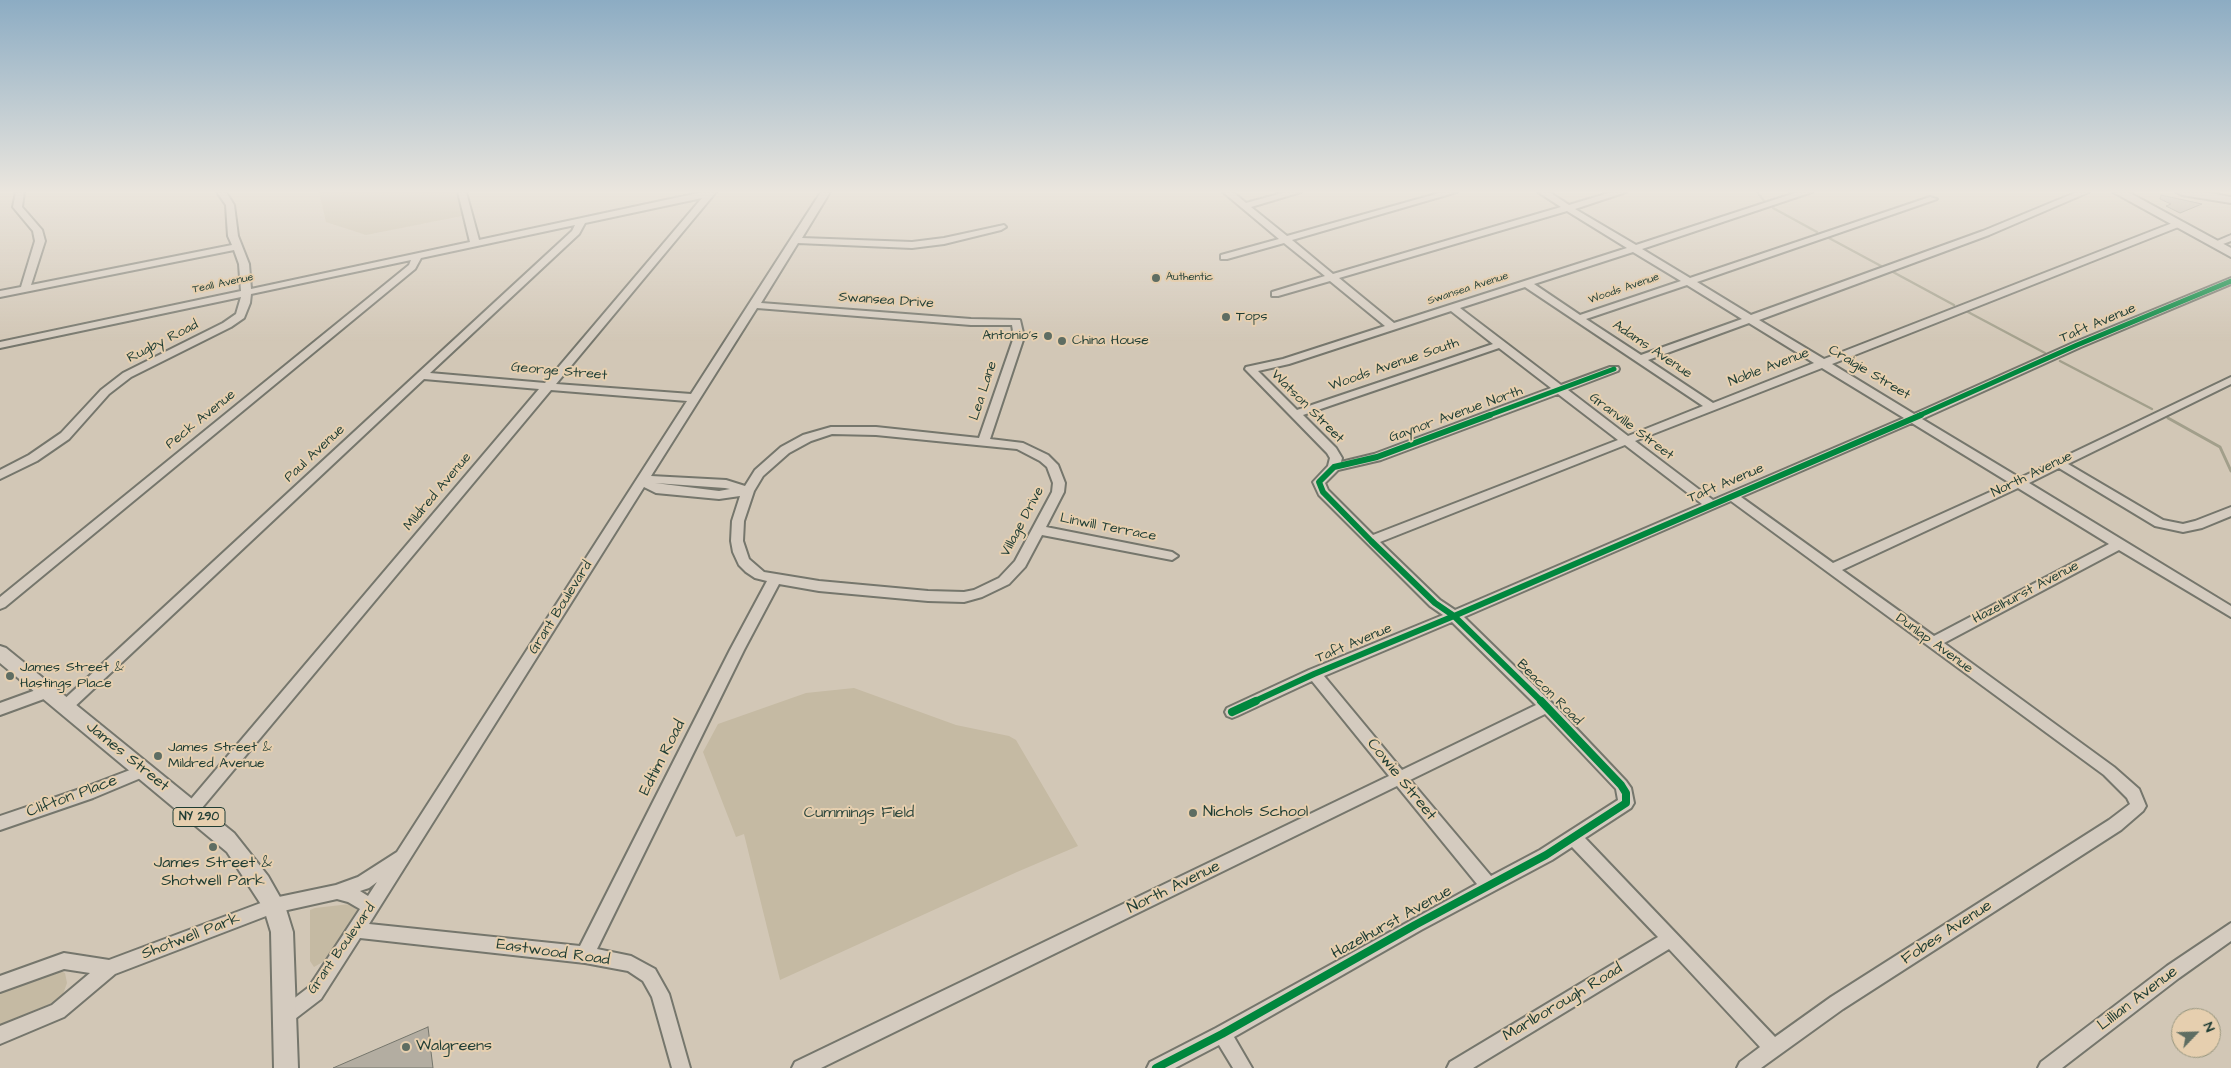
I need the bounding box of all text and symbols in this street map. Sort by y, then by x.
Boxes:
street label: Swansea Avenue [1426,270,1510,308]
street label: Teall Avenue [191,271,255,297]
place label: Authentic [1166,271,1213,285]
street label: Woods Avenue [1587,271,1661,307]
marker: Authentic [1150,272,1162,284]
street label: Swansea Drive [838,289,934,313]
street label: Taft Avenue [2057,300,2139,348]
place label: Tops [1236,309,1267,325]
marker: Tops [1220,311,1232,323]
street label: Rugby Road [125,317,201,367]
street label: Adams Avenue [1609,317,1695,383]
place label: Antonio's [982,328,1038,344]
marker: Antonio's [1042,330,1054,342]
place label: China House [1072,333,1149,349]
marker: China House [1056,335,1068,347]
street label: Woods Avenue South [1327,335,1461,395]
street label: Craigie Street [1825,342,1913,404]
street label: Noble Avenue [1726,345,1812,391]
street label: George Street [510,359,608,385]
street label: Lea Lane [967,359,1001,423]
street label: Watson Street [1267,367,1347,447]
street label: Gaynor Avenue North [1387,383,1525,447]
street label: Peck Avenue [163,387,239,453]
street label: Granville Street [1585,390,1677,464]
street label: Paul Avenue [281,422,349,486]
street label: North Avenue [1989,448,2075,502]
street label: Mildred Avenue [401,450,475,534]
street label: Taft Avenue [1685,460,1767,508]
street label: Village Drive [998,484,1048,560]
street label: Linwill Terrace [1059,510,1157,546]
street label: Grant Boulevard [526,558,596,658]
street label: Hazelhurst Avenue [1970,558,2082,628]
street label: Dunlap Avenue [1892,610,1976,678]
street label: Taft Avenue [1313,620,1395,668]
street label: Beacon Road [1513,657,1585,729]
place label: James Street & Hastings Place [20,660,124,692]
marker: James Street & Hastings Place [4,670,16,682]
street label: Edtim Road [636,717,690,799]
street label: James Street [82,718,172,796]
street label: Cowie Street [1362,735,1440,825]
place label: James Street & Mildred Avenue [168,740,272,772]
marker: James Street & Mildred Avenue [152,750,164,762]
street label: Clifton Place [24,772,120,822]
place label: Nichols School [1203,803,1308,823]
park label: Cummings Field [804,804,914,824]
marker: Nichols School [1187,807,1199,819]
road number: NY 290 [173,808,225,826]
marker: James Street & Shotwell Park [207,841,219,853]
place label: James Street & Shotwell Park [154,854,272,892]
street label: North Avenue [1125,857,1223,919]
street label: Hazelhurst Avenue [1328,882,1456,964]
street label: Fobes Avenue [1898,897,1996,969]
street label: Grant Boulevard [304,900,380,998]
street label: Shotwell Park [139,909,243,965]
street label: Eastwood Road [495,936,611,970]
street label: Marlborough Road [1500,960,1626,1046]
street label: Lillian Avenue [2094,963,2182,1035]
north arrow [2171,1008,2221,1058]
text: N [2198,1019,2220,1035]
place label: Walgreens [416,1037,492,1057]
marker: Walgreens [400,1041,412,1053]

